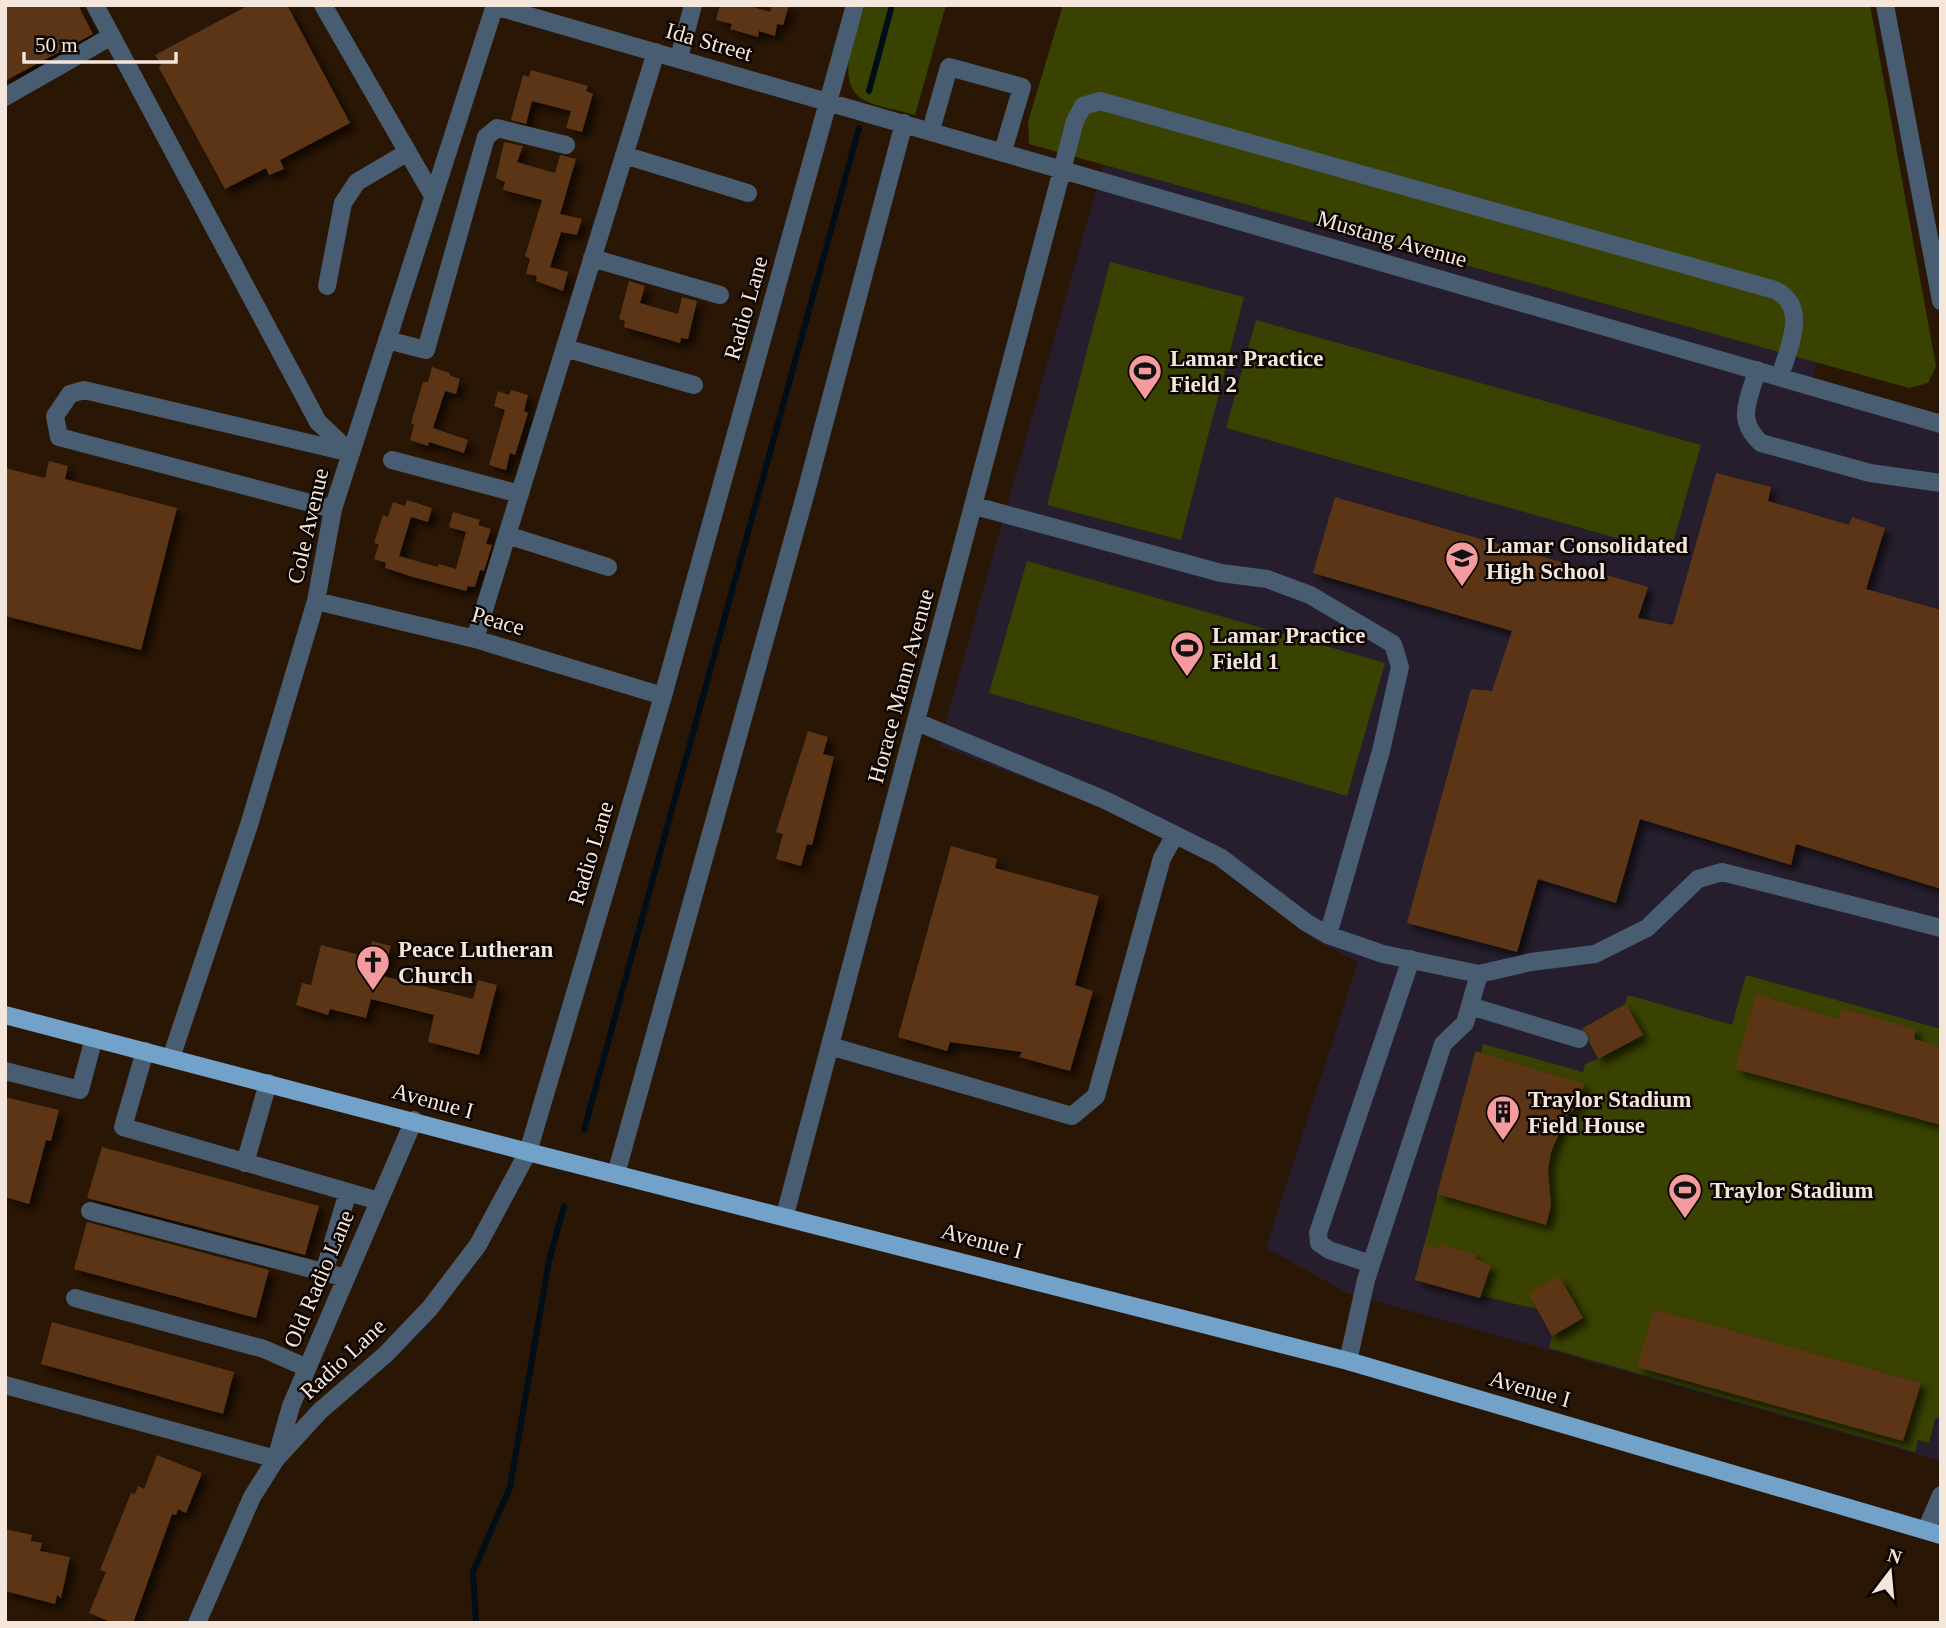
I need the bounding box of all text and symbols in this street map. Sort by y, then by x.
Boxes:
street label: Ida Street [663,18,756,66]
scale bar [24,21,177,65]
text: 50 m [35,33,78,57]
street label: Mustang Avenue [1314,206,1470,272]
street label: Radio Lane [719,253,773,363]
place label: Lamar Practice Field 2 [1170,346,1323,397]
sports icon: Lamar Practice Field 2 [1126,352,1164,401]
street label: Cole Avenue [283,466,333,586]
place label: Lamar Consolidated High School [1486,533,1688,584]
school or university icon: Lamar Consolidated High School [1443,539,1481,588]
street label: Horace Mann Avenue [863,586,939,786]
street label: Peace [469,602,527,640]
place label: Lamar Practice Field 1 [1212,623,1365,674]
sports icon: Lamar Practice Field 1 [1168,629,1206,678]
street label: Radio Lane [563,798,619,908]
place label: Peace Lutheran Church [398,937,553,988]
church icon: Peace Lutheran Church [354,943,392,992]
street label: Avenue I [390,1078,476,1124]
place label: Traylor Stadium Field House [1528,1087,1691,1138]
building icon: Traylor Stadium Field House [1484,1093,1522,1142]
sports icon: Traylor Stadium [1666,1171,1704,1220]
place label: Traylor Stadium [1710,1178,1873,1203]
street label: Old Radio Lane [279,1207,359,1351]
street label: Avenue I [939,1218,1025,1264]
street label: Radio Lane [295,1313,391,1405]
street label: Avenue I [1487,1366,1573,1412]
north arrow [1855,1537,1925,1607]
text: N [1885,1544,1904,1568]

